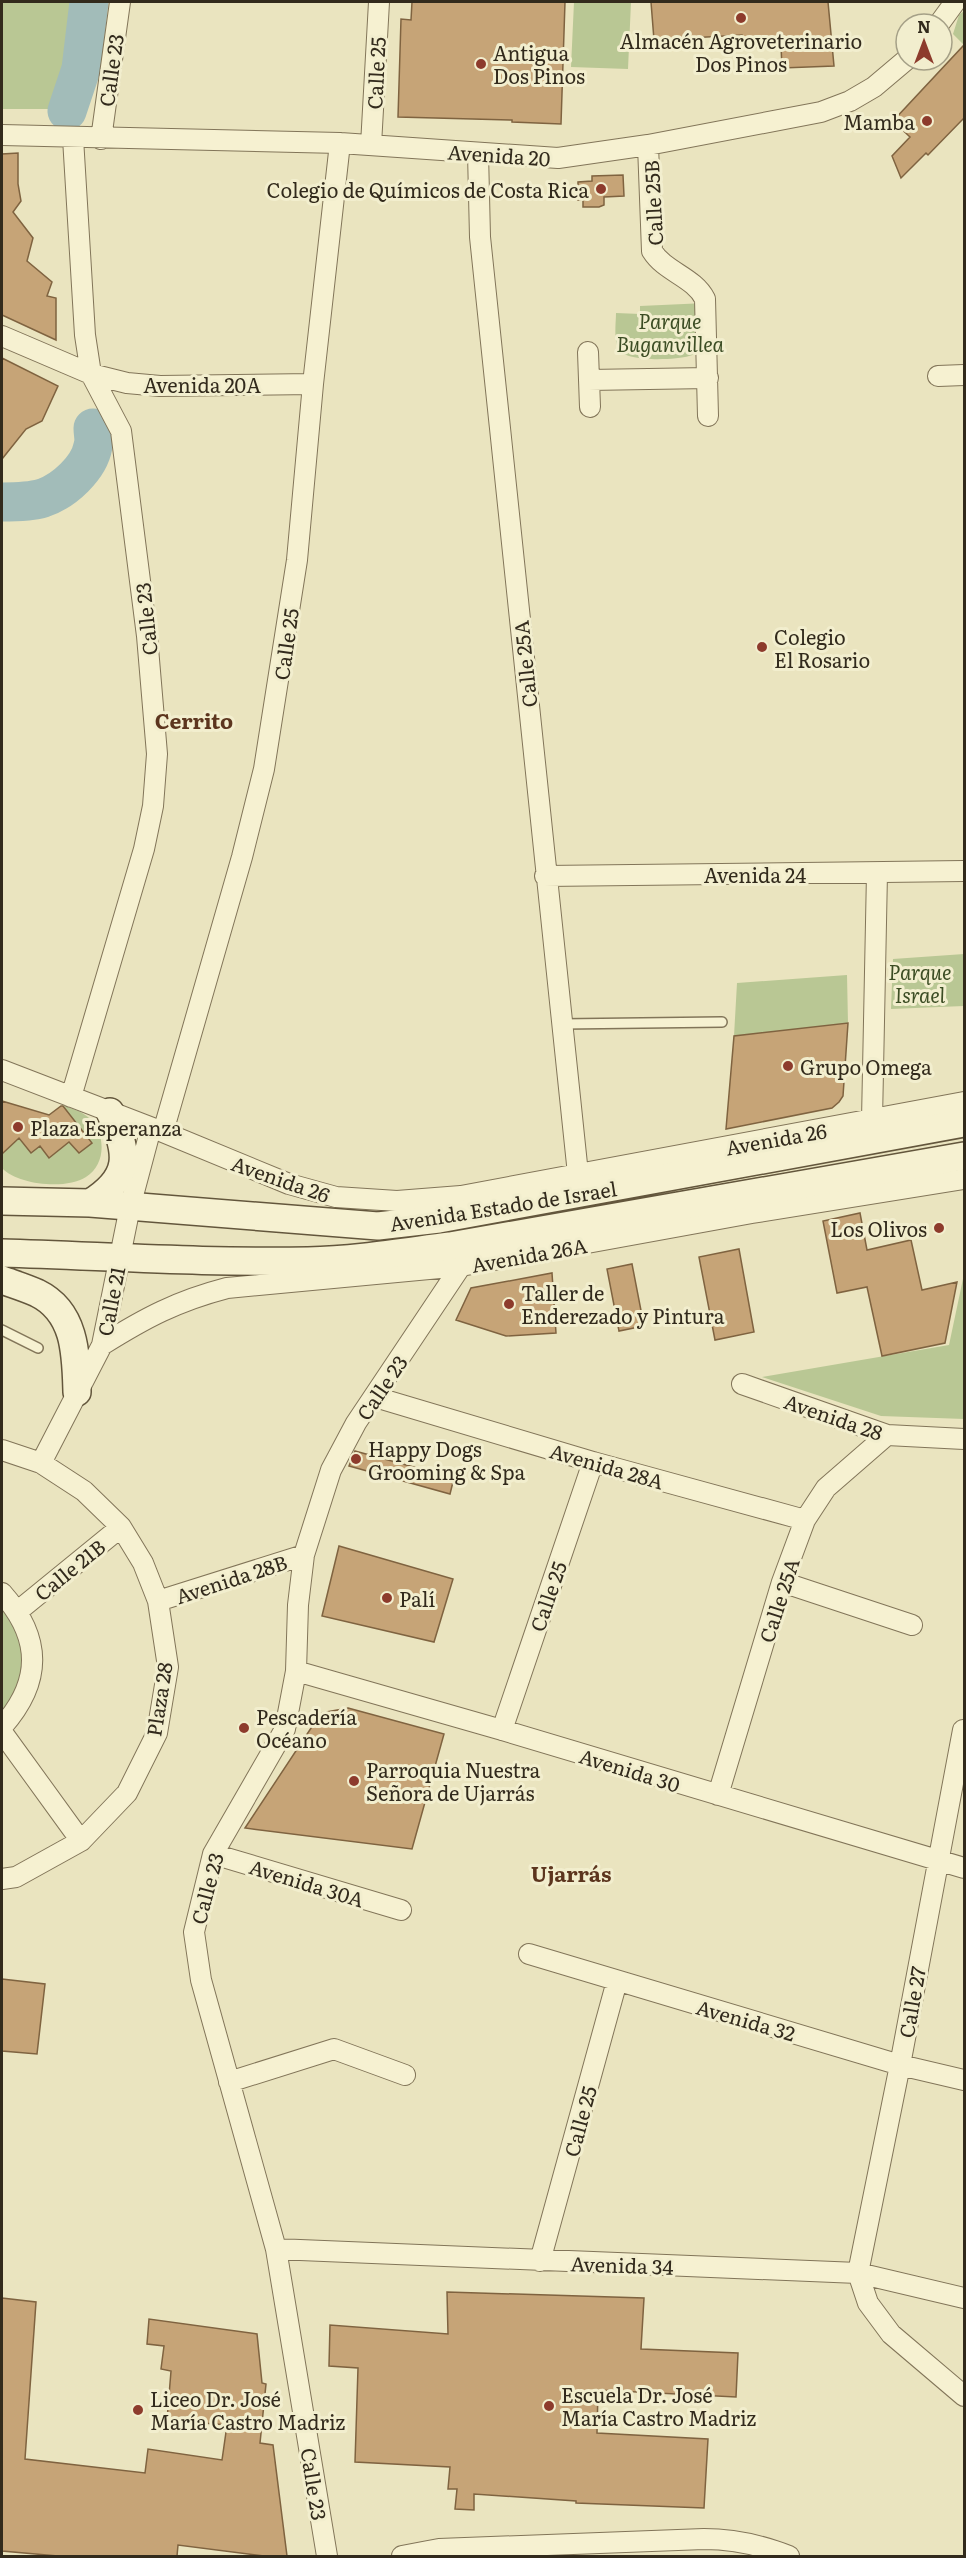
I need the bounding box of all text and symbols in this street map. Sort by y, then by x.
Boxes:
marker: Almacén Agroveterinario Dos Pinos [734,11,748,25]
north arrow [894,12,954,72]
text: N [917,14,931,38]
place label: Almacén Agroveterinario Dos Pinos [620,25,862,78]
street label: Calle 23 [90,32,130,108]
street label: Calle 25 [358,36,392,110]
place label: Antigua Dos Pinos [493,37,585,90]
marker: Antigua Dos Pinos [474,57,488,71]
place label: Mamba [843,106,915,136]
marker: Mamba [920,114,934,128]
street label: Avenida 20 [447,135,551,173]
street label: Calle 25B [635,159,669,247]
place label: Colegio de Químicos de Costa Rica [267,174,589,204]
marker: Colegio de Químicos de Costa Rica [594,182,608,196]
park label: Parque Buganvillea [616,305,724,358]
street label: Avenida 20A [143,369,261,399]
street label: Calle 23 [126,581,164,657]
street label: Calle 25 [265,606,305,682]
street label: Calle 25A [504,619,543,709]
place label: Colegio El Rosario [774,621,870,674]
marker: Colegio El Rosario [755,640,769,654]
district label: Cerrito [155,704,233,735]
street label: Avenida 24 [704,859,806,889]
park label: Parque Israel [888,956,952,1009]
place label: Grupo Omega [800,1051,932,1081]
marker: Grupo Omega [781,1059,795,1073]
place label: Plaza Esperanza [30,1112,182,1142]
street label: Avenida 26 [723,1114,829,1162]
marker: Plaza Esperanza [11,1120,25,1134]
street label: Avenida 26 [228,1147,334,1209]
street label: Avenida Estado de Israel [387,1172,619,1238]
place label: Los Olivos [830,1213,927,1243]
marker: Los Olivos [932,1221,946,1235]
street label: Avenida 26A [469,1229,589,1279]
street label: Calle 21 [89,1264,131,1338]
place label: Taller de Enderezado y Pintura [521,1277,725,1330]
marker: Taller de Enderezado y Pintura [502,1297,516,1311]
street label: Calle 23 [348,1348,414,1426]
street label: Avenida 28 [781,1385,887,1447]
place label: Happy Dogs Grooming & Spa [368,1433,525,1486]
street label: Avenida 28A [547,1434,668,1496]
marker: Happy Dogs Grooming & Spa [349,1452,363,1466]
street label: Calle 21B [27,1531,111,1607]
street label: Avenida 28B [171,1546,291,1610]
street label: Calle 25A [750,1554,806,1646]
street label: Calle 25 [521,1557,573,1635]
place label: Palí [399,1583,436,1613]
marker: Palí [380,1591,394,1605]
street label: Plaza 28 [137,1660,179,1738]
place label: Pescadería Océano [256,1701,357,1754]
marker: Pescadería Océano [237,1721,251,1735]
street label: Avenida 30 [576,1739,684,1799]
place label: Parroquia Nuestra Señora de Ujarrás [366,1754,541,1807]
marker: Parroquia Nuestra Señora de Ujarrás [347,1774,361,1788]
street label: Calle 23 [182,1849,230,1927]
street label: Avenida 30A [246,1850,368,1914]
district label: Ujarrás [531,1857,611,1888]
street label: Calle 27 [890,1964,932,2040]
street label: Avenida 32 [693,1991,799,2047]
street label: Calle 25 [555,2082,603,2160]
street label: Avenida 34 [570,2247,674,2281]
place label: Escuela Dr. José María Castro Madriz [561,2379,757,2432]
place label: Liceo Dr. José María Castro Madriz [150,2383,346,2436]
marker: Escuela Dr. José María Castro Madriz [542,2399,556,2413]
marker: Liceo Dr. José María Castro Madriz [131,2403,145,2417]
street label: Calle 23 [294,2446,336,2522]

